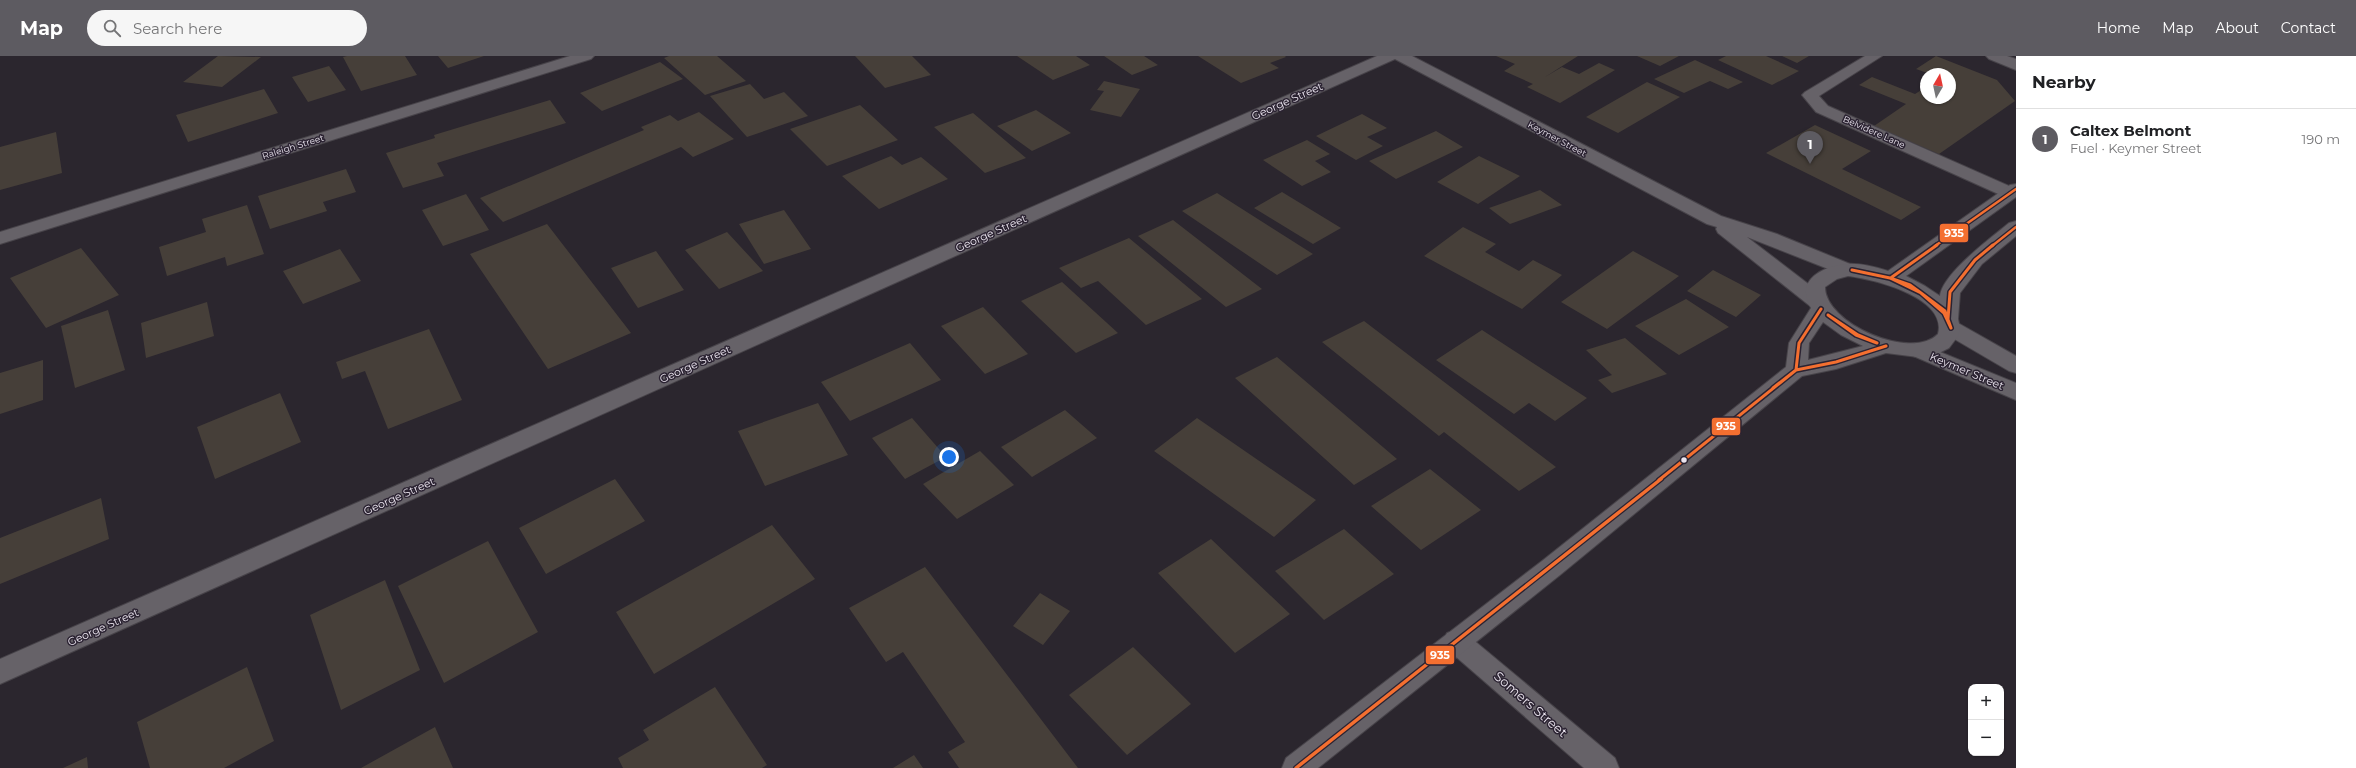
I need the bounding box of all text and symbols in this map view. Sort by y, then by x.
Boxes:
search box [87,10,367,46]
text: Map [20,17,63,40]
icon: search [101,17,123,39]
text: Search here [133,19,222,38]
text: Home [2097,19,2140,37]
text: Map [2162,19,2193,37]
text: About [2215,19,2259,37]
text: Contact [2281,19,2336,37]
north arrow [1920,68,1956,104]
text: Nearby [2032,72,2096,92]
street label: George Street [1249,79,1325,123]
street label: Belvidere Lane [1841,113,1908,150]
street label: Keymer Street [1526,119,1589,159]
text: Caltex Belmont [2070,121,2191,140]
pin: 1 [1797,131,1823,164]
text: 1 [2042,131,2048,147]
text: 190 m [2302,131,2340,147]
street label: Raleigh Street [261,132,325,161]
text: Fuel · Keymer Street [2070,140,2202,156]
street label: George Street [953,211,1029,255]
line badge: 935 [1939,223,1969,243]
text: 935 [1944,226,1964,240]
street label: George Street [657,342,733,386]
street label: Keymer Street [1928,349,2007,393]
line badge: 935 [1711,417,1741,436]
text: 935 [1716,419,1736,433]
your location [939,447,959,467]
unlabelled marker [1679,455,1689,465]
street label: George Street [361,474,437,518]
street label: George Street [65,605,141,649]
line badge: 935 [1425,645,1455,665]
text: 935 [1430,648,1450,662]
street label: Somers Street [1491,668,1571,740]
map controls [1968,684,2004,756]
button: + [1968,684,2004,720]
button: − [1968,720,2004,756]

